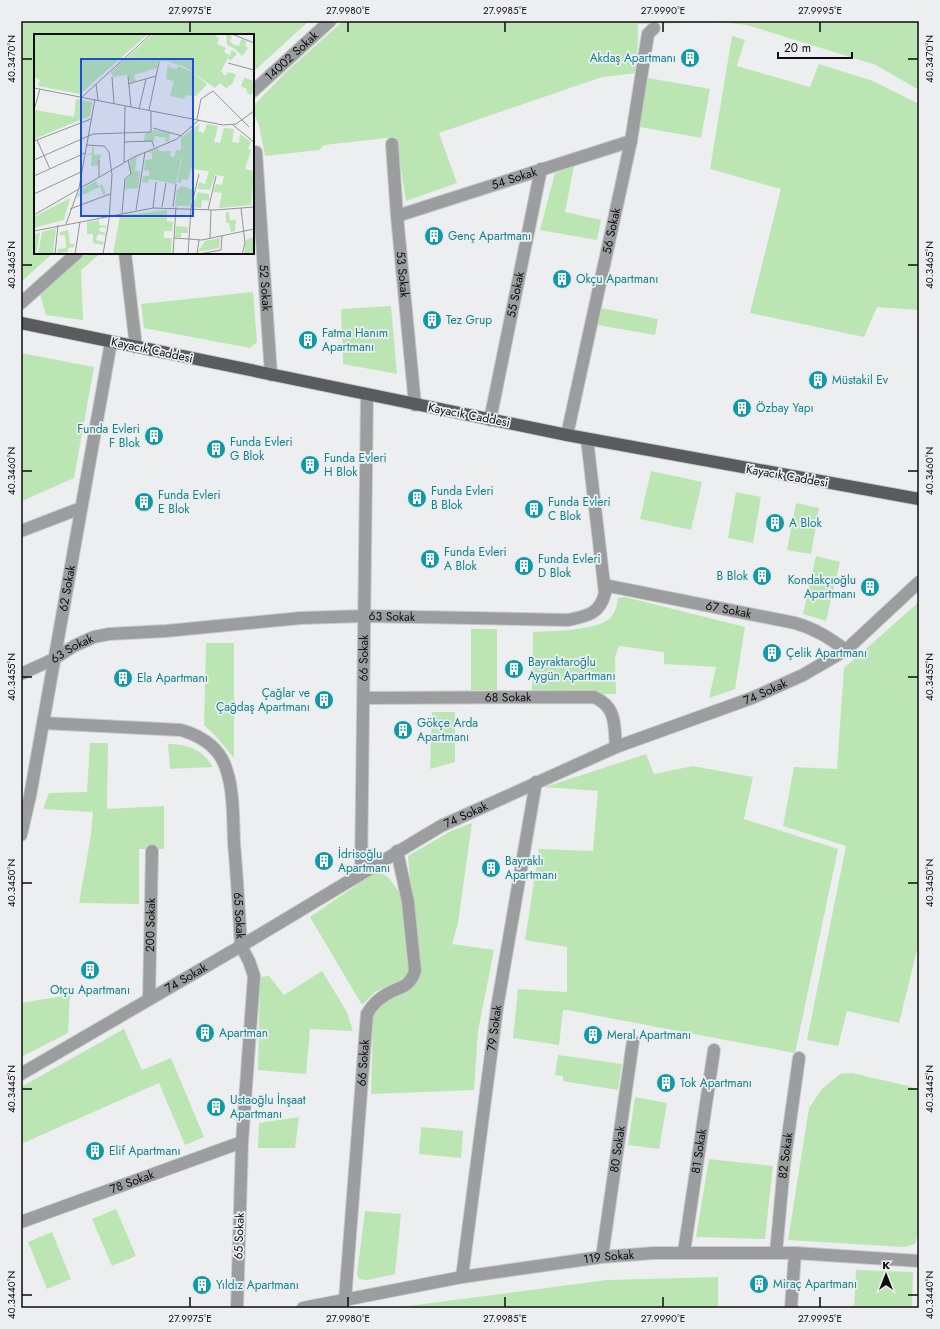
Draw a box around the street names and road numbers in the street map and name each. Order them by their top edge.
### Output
street label: 14002 Sokak [261,26,323,85]
street label: 54 Sokak [489,163,540,194]
street label: 56 Sokak [598,205,625,256]
street label: 53 Sokak [391,251,414,299]
street label: 52 Sokak [255,264,276,312]
street label: 55 Sokak [502,269,529,319]
street label: Kayacık Caddesi [109,333,195,367]
street label: Kayacık Caddesi [426,398,512,432]
street label: Kayacık Caddesi [745,460,829,492]
street label: 62 Sokak [54,563,80,613]
street label: 67 Sokak [704,596,754,623]
street label: 63 Sokak [368,607,416,626]
street label: 63 Sokak [47,629,97,668]
street label: 66 Sokak [354,634,373,682]
street label: 74 Sokak [741,674,791,709]
street label: 68 Sokak [485,688,532,706]
street label: 74 Sokak [441,797,491,833]
street label: 65 Sokak [229,892,250,940]
street label: 200 Sokak [141,897,160,952]
street label: 74 Sokak [162,958,211,997]
street label: 79 Sokak [482,1003,506,1052]
street label: 66 Sokak [352,1038,374,1087]
street label: 80 Sokak [605,1124,630,1174]
street label: 81 Sokak [687,1127,711,1175]
street label: 82 Sokak [774,1130,798,1179]
street label: 78 Sokak [107,1165,157,1198]
street label: 65 Sokak [229,1212,249,1260]
street label: 119 Sokak [582,1246,635,1269]

